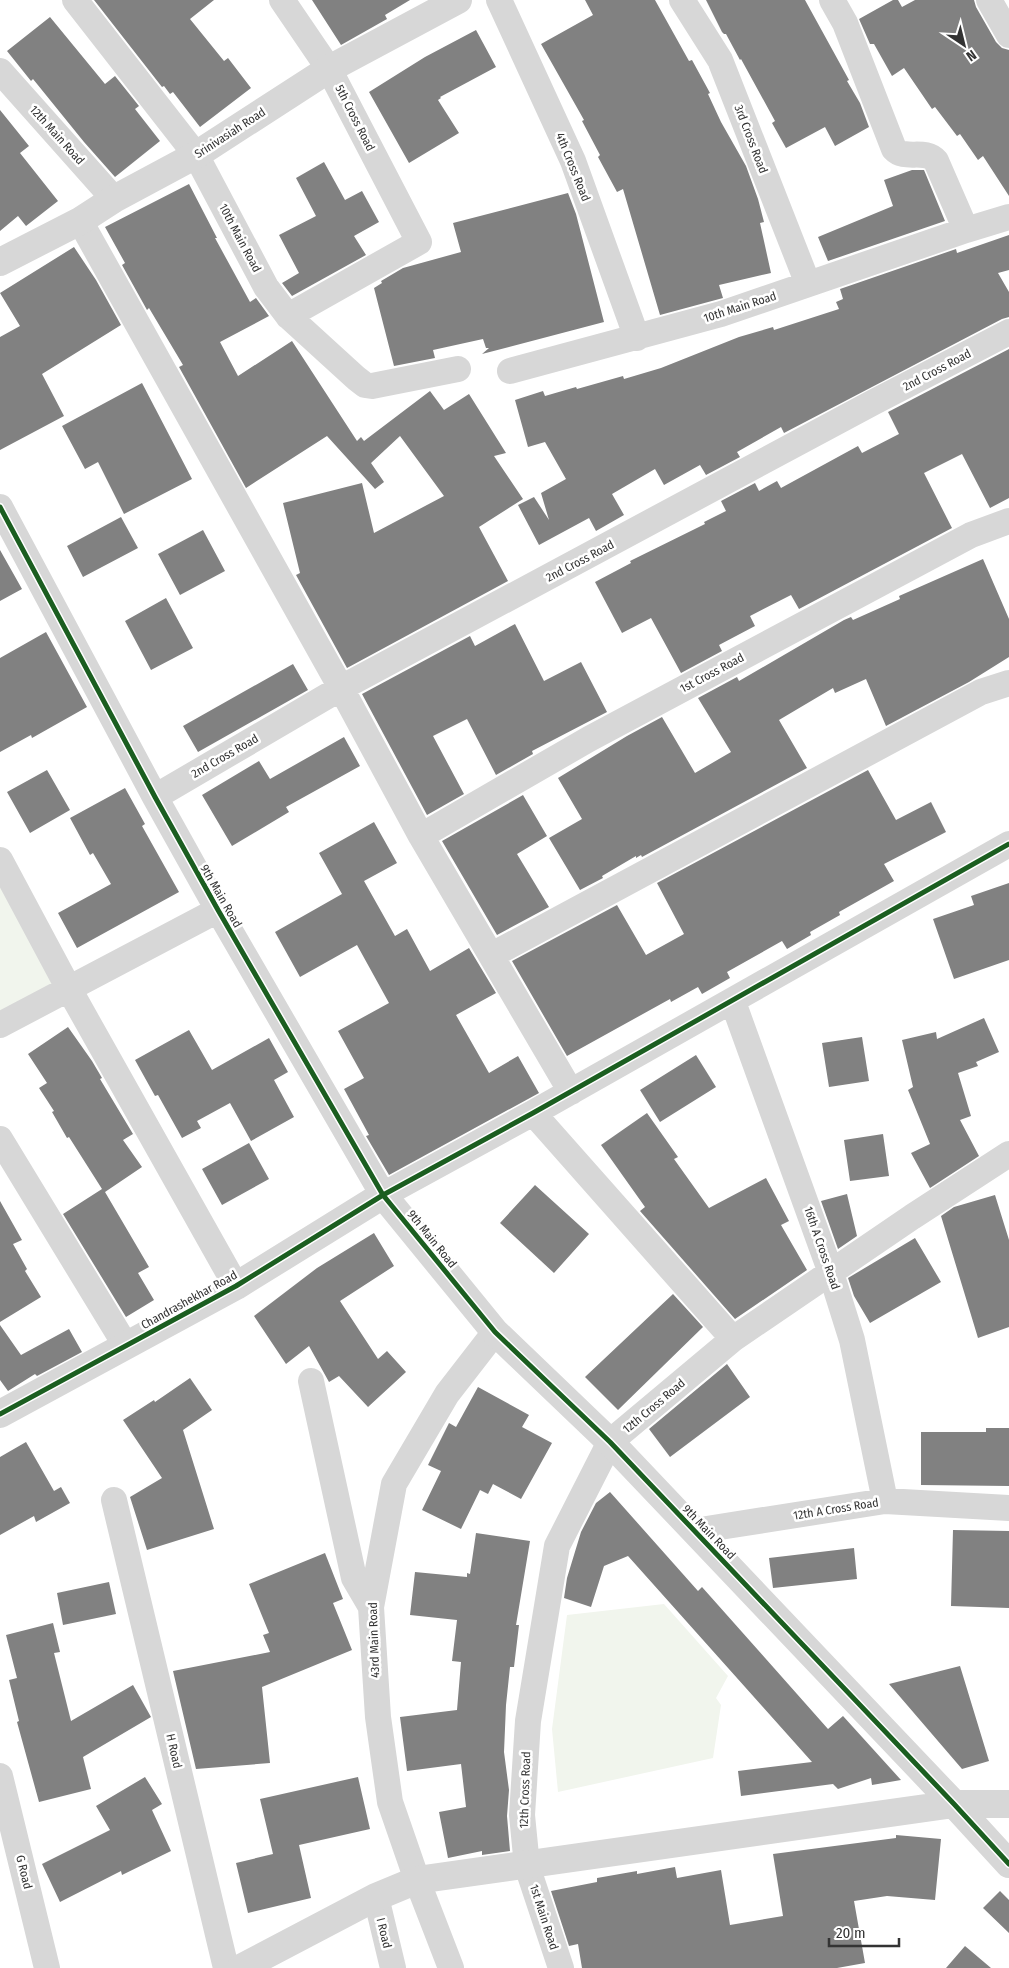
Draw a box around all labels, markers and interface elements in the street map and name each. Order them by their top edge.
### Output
north arrow [939,20,989,70]
text: N [963,46,979,65]
street label: 5th Cross Road [332,83,378,153]
street label: 12th Main Road [27,103,87,167]
street label: 3rd Cross Road [731,103,771,175]
street label: Srinivasiah Road [192,105,268,161]
street label: 4th Cross Road [553,131,593,203]
street label: 10th Main Road [216,201,264,275]
street label: 10th Main Road [702,289,778,325]
street label: 2nd Cross Road [901,346,973,394]
street label: 2nd Cross Road [544,537,616,585]
street label: 1st Cross Road [678,650,746,696]
street label: 2nd Cross Road [189,731,261,781]
street label: 9th Main Road [197,862,245,930]
street label: 16th A Cross Road [801,1205,843,1291]
street label: 9th Main Road [404,1207,460,1271]
street label: Chandrashekhar Road [139,1268,239,1332]
street label: 12th Cross Road [620,1376,688,1436]
street label: 12th A Cross Road [792,1495,880,1523]
street label: 9th Main Road [680,1502,738,1562]
street label: 43rd Main Road [366,1602,382,1678]
street label: H Road [163,1732,185,1770]
street label: 12th Cross Road [517,1751,533,1829]
street label: G Road [13,1854,35,1890]
street label: 1st Main Road [527,1882,561,1952]
street label: I Road [373,1916,395,1950]
scale bar [829,1916,899,1948]
text: 20 m [836,1924,866,1942]

